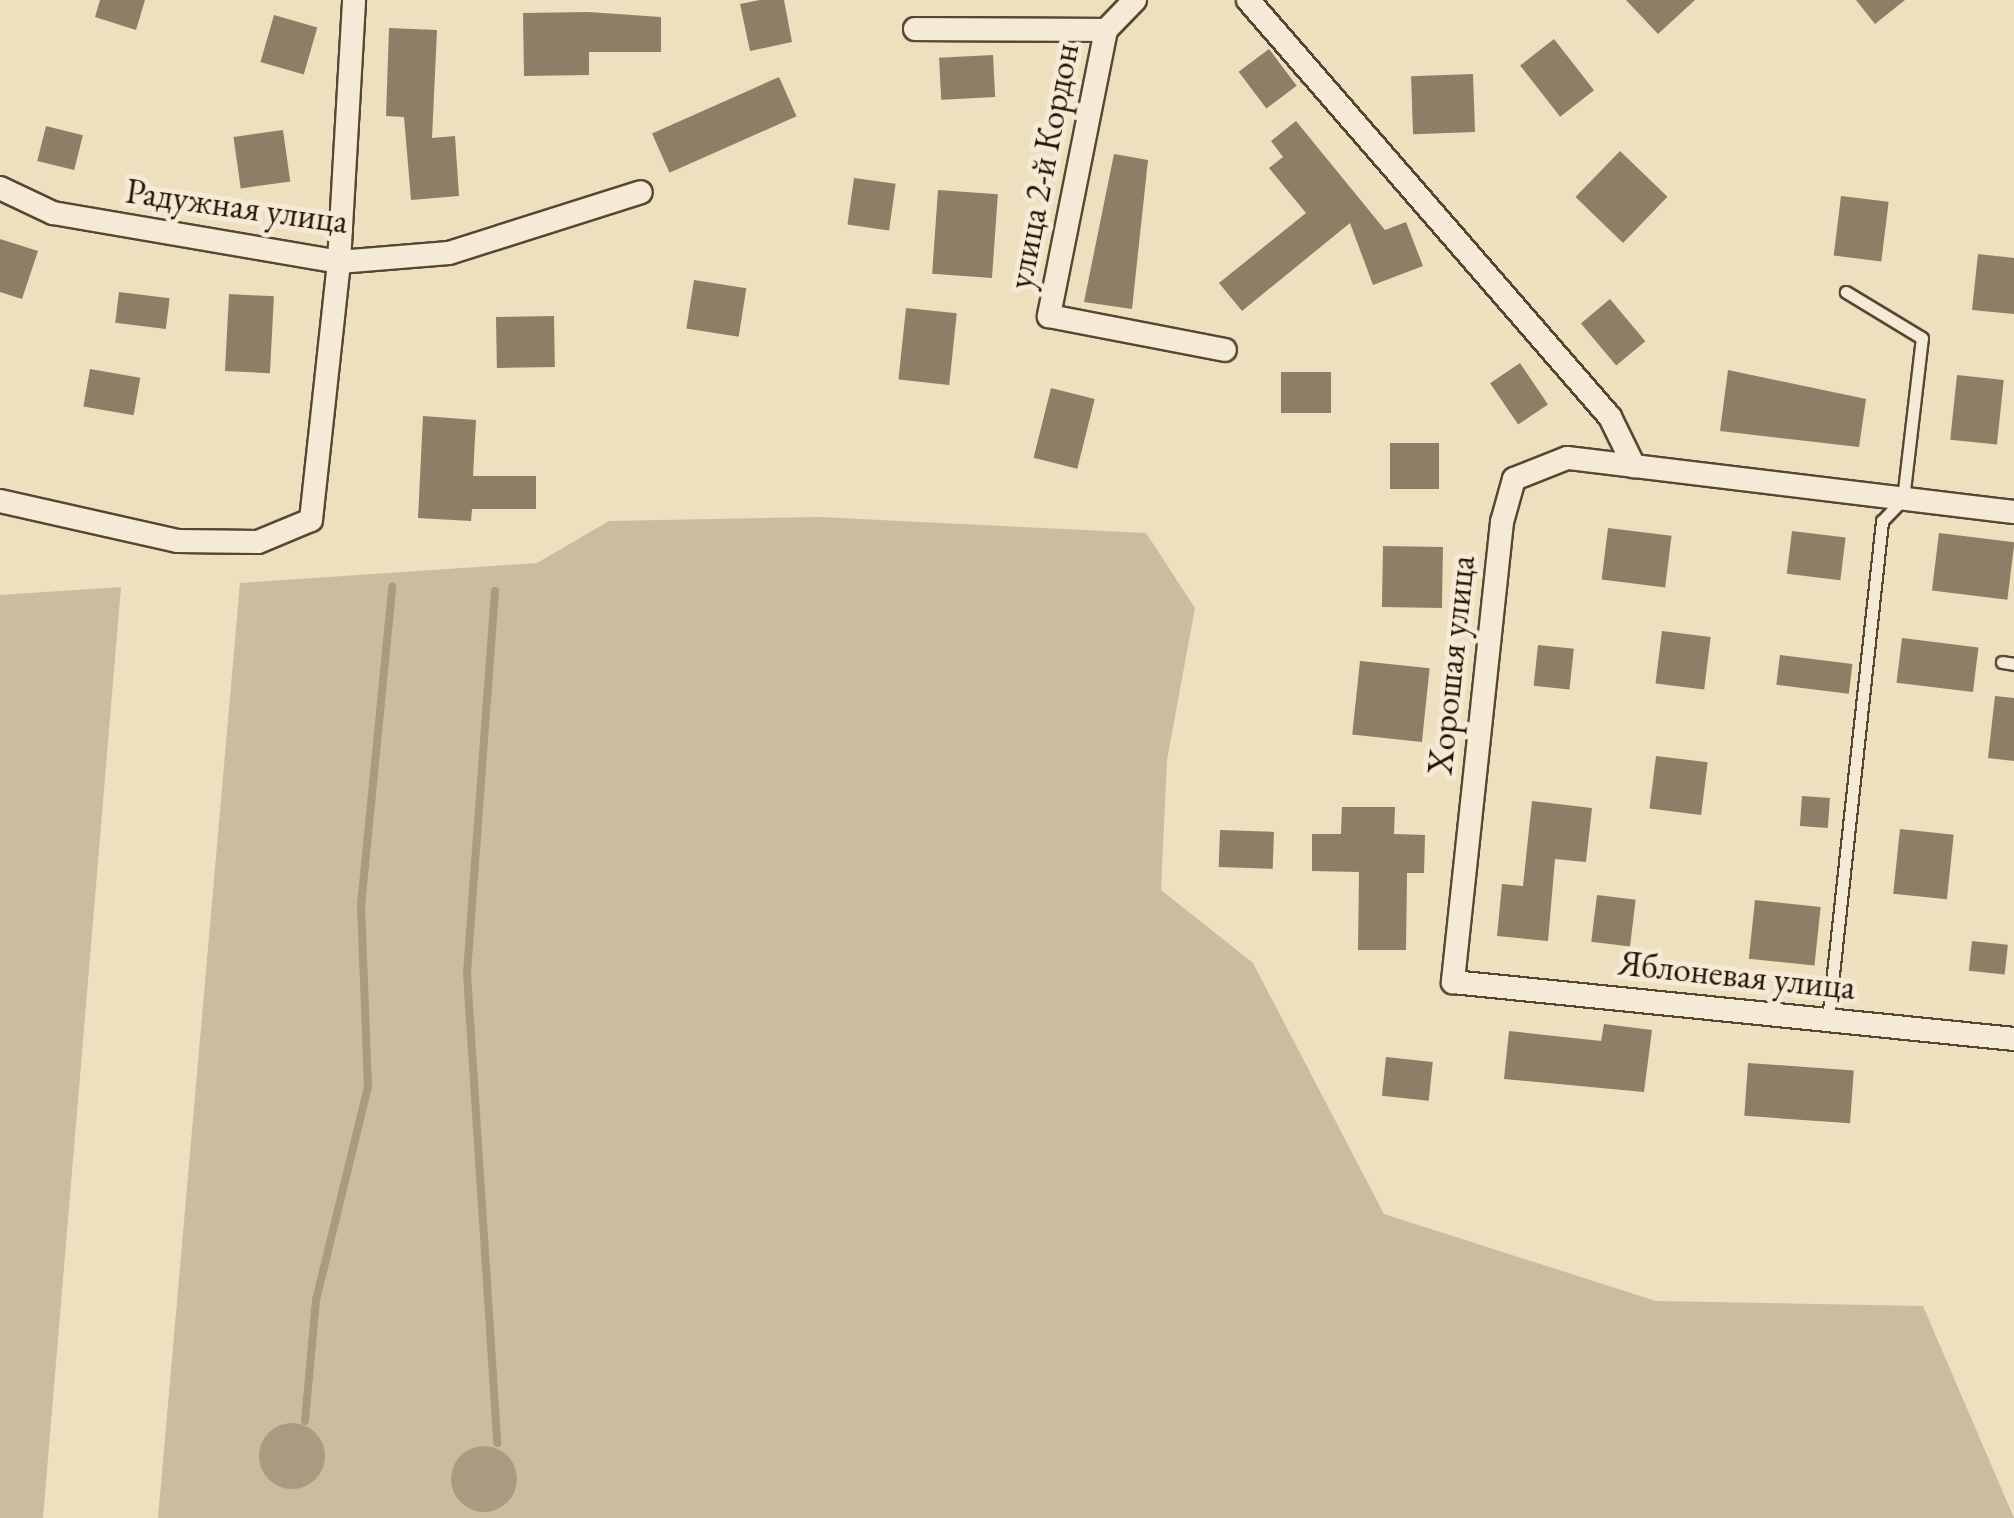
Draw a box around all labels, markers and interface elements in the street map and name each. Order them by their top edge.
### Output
street label: улица 2-й Кордон [999,40,1087,292]
street label: Радужная улица [123,170,351,242]
street label: Хорошая улица [1419,553,1483,777]
street label: Яблоневая улица [1617,942,1857,1008]

